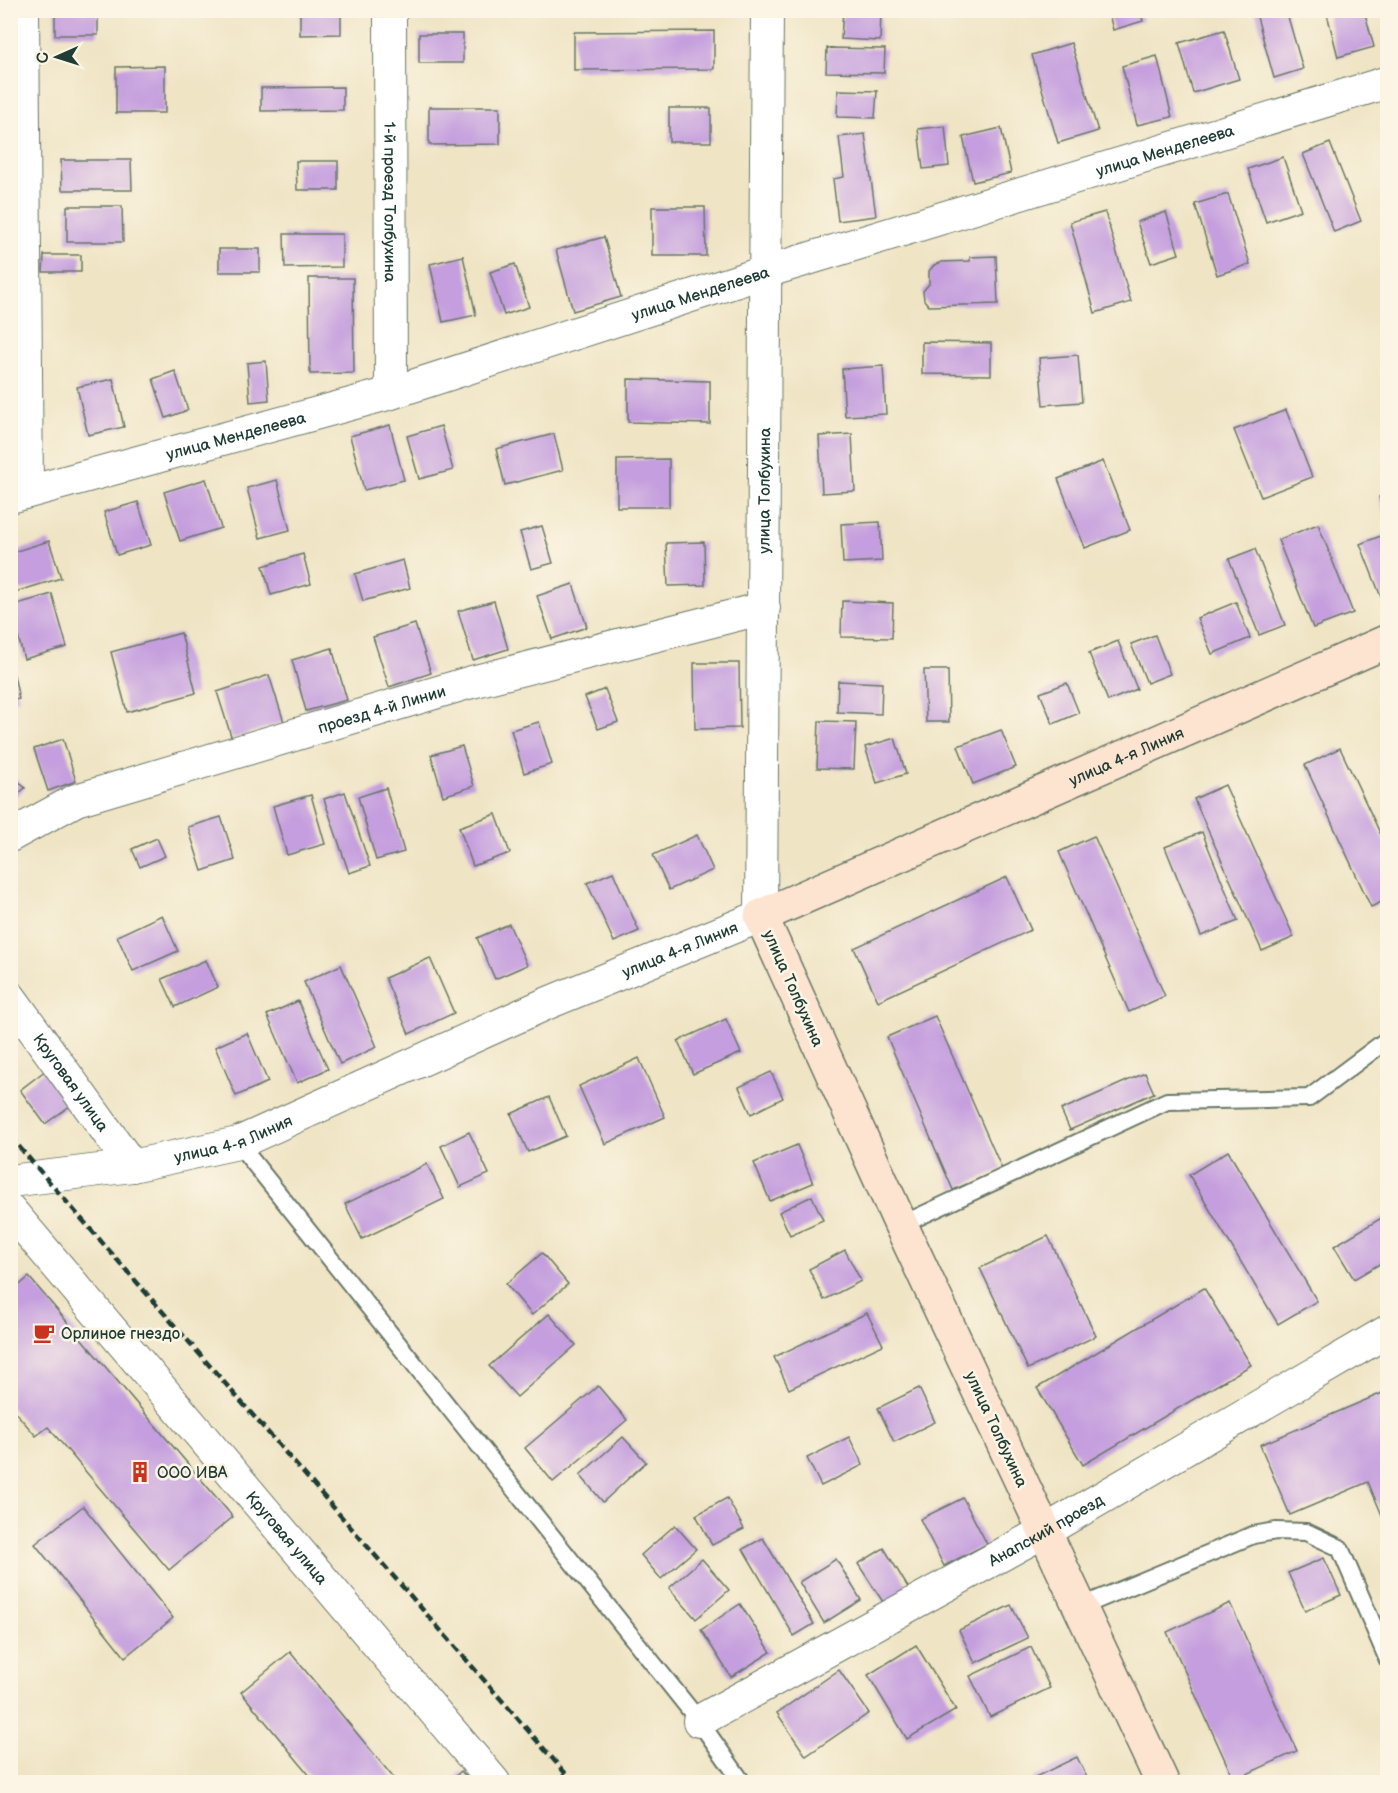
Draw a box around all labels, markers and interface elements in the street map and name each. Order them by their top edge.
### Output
north arrow [27,27,87,87]
text: С [34,52,53,64]
street label: улица Менделеева [1094,121,1237,182]
street label: 1-й проезд Толбухина [379,122,399,283]
street label: улица Менделеева [630,263,772,325]
street label: улица Менделеева [164,409,308,465]
street label: улица Толбухина [755,427,775,554]
street label: проезд 4-й Линии [316,682,448,738]
street label: улица 4-я Линия [1066,724,1187,791]
street label: улица 4-я Линия [620,918,741,983]
street label: улица Толбухина [758,927,827,1051]
street label: Круговая улица [28,1030,112,1136]
street label: улица 4-я Линия [173,1112,296,1168]
cafe icon: Орлиное гнездо [32,1321,56,1345]
place label: Орлиное гнездо [61,1325,180,1344]
street label: улица Толбухина [960,1369,1031,1491]
building icon: ООО ИВА [128,1460,152,1484]
place label: ООО ИВА [157,1464,228,1483]
street label: Круговая улица [241,1488,331,1589]
street label: Анапский проезд [985,1491,1108,1572]

